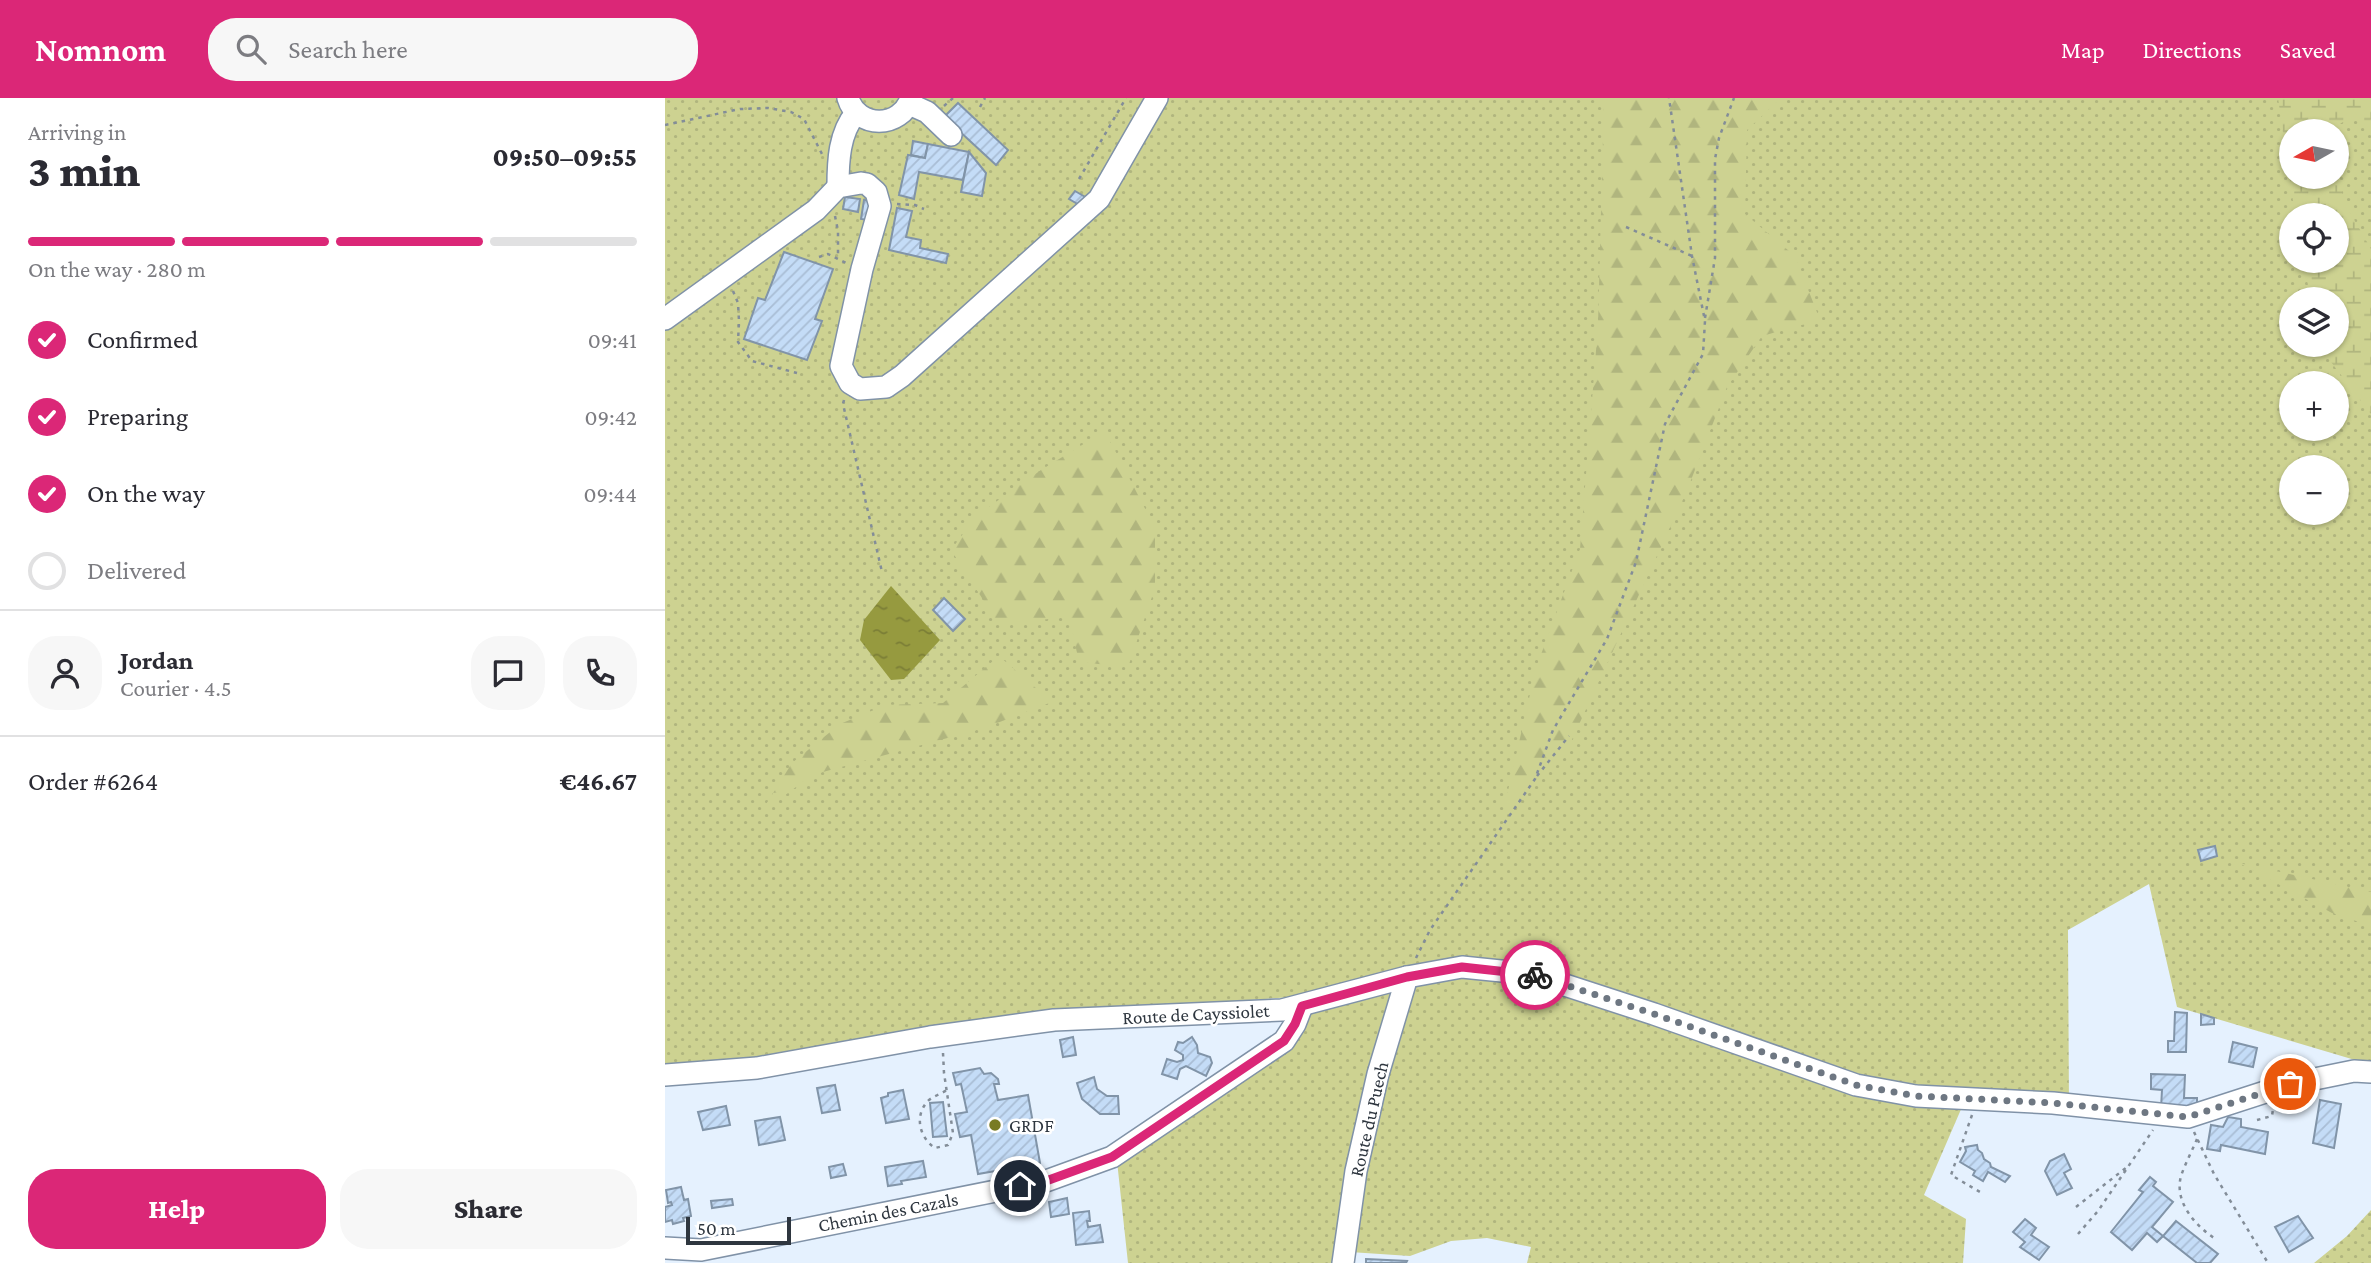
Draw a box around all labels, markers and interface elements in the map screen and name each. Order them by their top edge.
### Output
search box [208,18,698,81]
icon: search [232,30,270,68]
text: Nomnom [35,31,166,68]
text: Search here [288,35,408,64]
text: Map [2061,36,2105,63]
text: Directions [2143,36,2242,63]
text: Saved [2280,36,2336,63]
text: Arriving in [28,119,126,145]
north arrow [2279,119,2349,189]
map controls [2279,119,2349,525]
text: 09:50–09:55 [493,143,637,172]
text: 3 min [28,145,140,196]
button: locate [2279,203,2349,273]
text: On the way · 280 m [28,256,206,282]
button: layers [2279,287,2349,357]
icon: check [28,321,66,359]
text: Confirmed [87,325,198,354]
text: 09:41 [588,327,637,353]
button: + [2279,371,2349,441]
icon: check [28,398,66,436]
text: Preparing [87,402,188,431]
text: 09:42 [585,404,637,430]
button: − [2279,455,2349,525]
icon: check [28,475,66,513]
text: On the way [87,479,205,508]
text: 09:44 [584,481,637,507]
text: Delivered [87,556,186,585]
button: person [28,636,102,710]
button: chat [471,636,545,710]
button: phone [563,636,637,710]
text: Jordan [120,646,194,675]
text: Courier · 4.5 [120,675,232,701]
text: Order #6264 [28,767,158,796]
text: €46.67 [559,767,637,796]
courier [1500,940,1570,1010]
icon: bike [1516,956,1554,994]
street label: Route de Cayssiolet [1122,1000,1271,1028]
pin [2260,1054,2320,1114]
street label: Route du Puech [1346,1059,1392,1179]
icon: bag [2271,1065,2309,1103]
place label: GRDF [1009,1115,1054,1136]
marker: GRDF [987,1117,1003,1133]
pin [990,1156,1050,1216]
icon: home [1001,1167,1039,1205]
button: Help [28,1169,326,1249]
button: Share [340,1169,637,1249]
street label: Chemin des Cazals [816,1188,960,1236]
scale bar [686,1214,791,1246]
text: 50 m [697,1218,736,1239]

